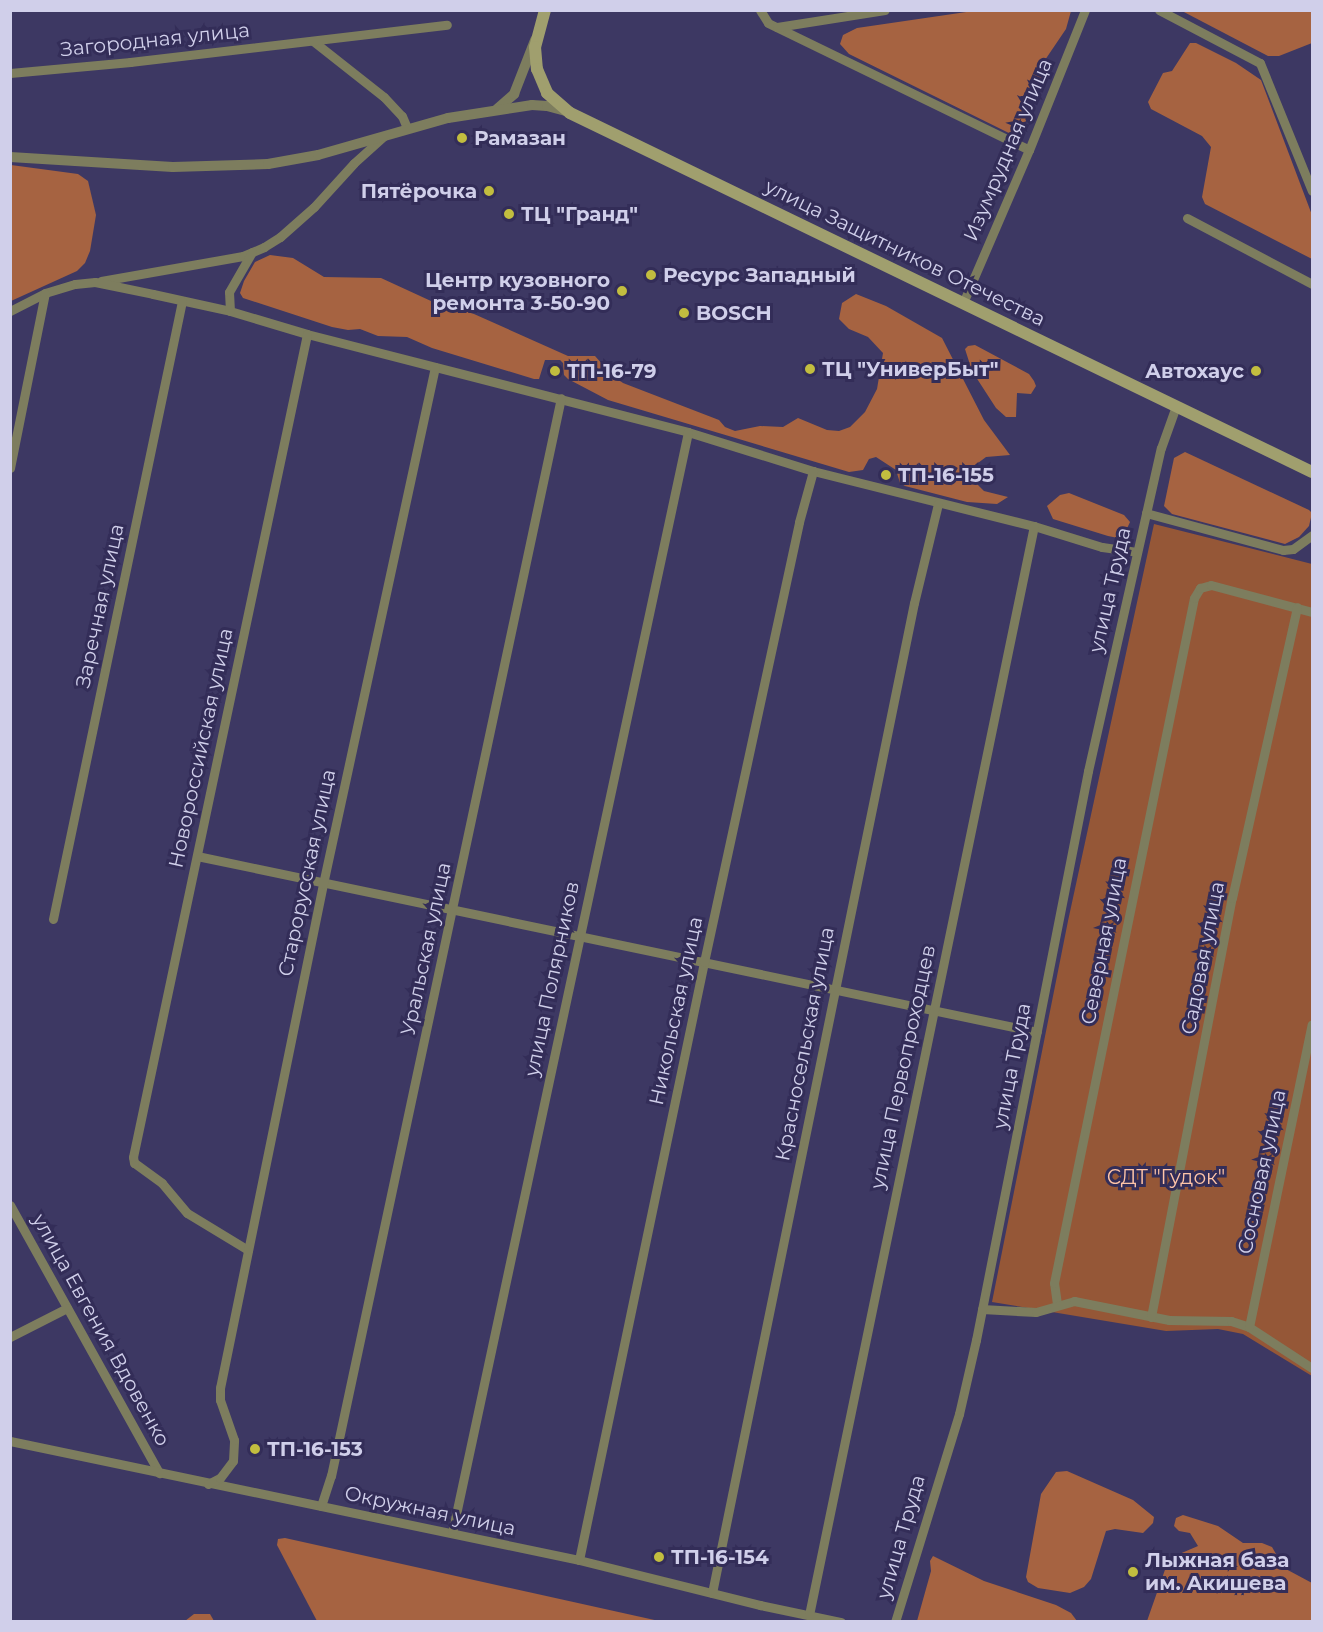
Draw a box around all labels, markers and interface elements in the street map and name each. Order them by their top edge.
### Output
street label: Загородная улица [59,18,251,62]
street label: Изумрудная улица [959,55,1057,245]
place label: Рамазан [474,126,566,150]
marker: Рамазан [455,131,469,145]
street label: улица Защитников Отечества [761,174,1049,332]
place label: Пятёрочка [361,179,477,203]
marker: Пятёрочка [482,184,496,198]
place label: ТЦ "Гранд" [521,202,638,226]
marker: ТЦ "Гранд" [502,207,516,221]
place label: Ресурс Западный [663,263,856,287]
place label: Центр кузовного ремонта 3-50-90 [425,268,610,315]
marker: Ресурс Западный [644,268,658,282]
marker: Центр кузовного ремонта 3-50-90 [615,284,629,298]
place label: BOSCH [696,301,772,325]
marker: BOSCH [677,306,691,320]
place label: ТЦ "УниверБыт" [822,357,998,381]
place label: ТП-16-79 [567,359,657,383]
place label: Автохаус [1145,359,1244,383]
marker: ТЦ "УниверБыт" [803,362,817,376]
marker: ТП-16-79 [548,364,562,378]
marker: Автохаус [1249,364,1263,378]
place label: ТП-16-155 [898,463,994,487]
marker: ТП-16-155 [879,468,893,482]
street label: Заречная улица [71,522,129,690]
street label: улица Труда [1084,525,1136,655]
street label: Новороссийская улица [164,626,238,870]
street label: Старорусская улица [273,767,341,979]
street label: Северная улица [1076,856,1132,1026]
street label: Уральская улица [396,860,456,1038]
street label: улица Полярников [520,879,584,1079]
street label: Садовая улица [1176,880,1230,1036]
street label: Никольская улица [644,915,708,1107]
street label: Красносельская улица [771,925,839,1163]
street label: улица Первопроходцев [865,943,941,1191]
street label: улица Труда [988,1001,1036,1131]
street label: Сосновая улица [1233,1087,1291,1257]
park label: СДТ "Гудок" [1107,1165,1225,1189]
street label: улица Евгения Вдовенко [27,1210,175,1450]
place label: ТП-16-153 [267,1437,363,1461]
marker: ТП-16-153 [248,1442,262,1456]
street label: улица Труда [872,1472,930,1602]
street label: Окружная улица [342,1481,518,1541]
place label: ТП-16-154 [671,1545,769,1569]
place label: Лыжная база им. Акишева [1145,1548,1289,1595]
marker: ТП-16-154 [652,1550,666,1564]
marker: Лыжная база им. Акишева [1126,1565,1140,1579]

